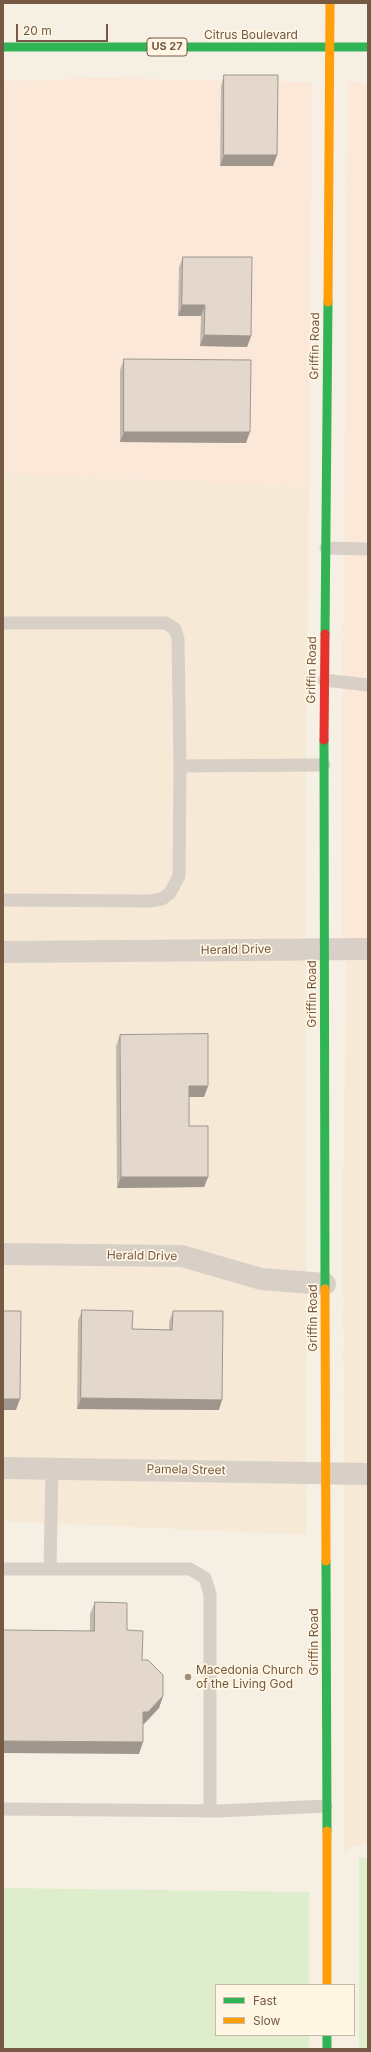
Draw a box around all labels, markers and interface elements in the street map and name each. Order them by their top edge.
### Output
scale bar [18,16,110,42]
text: 20 m [23,23,52,38]
street label: Citrus Boulevard [204,28,298,42]
road number: US 27 [147,38,187,56]
street label: Griffin Road [307,312,323,380]
street label: Griffin Road [304,636,320,704]
street label: Herald Drive [201,942,271,958]
street label: Griffin Road [305,960,319,1028]
street label: Herald Drive [107,1248,177,1264]
street label: Griffin Road [306,1284,320,1352]
street label: Pamela Street [146,1462,226,1478]
street label: Griffin Road [307,1608,321,1676]
place label: Macedonia Church of the Living God [196,1663,303,1691]
marker: Macedonia Church of the Living God [183,1672,193,1682]
legend [215,1984,355,2036]
text: Fast [253,1993,277,2008]
text: Slow [253,2013,280,2028]

